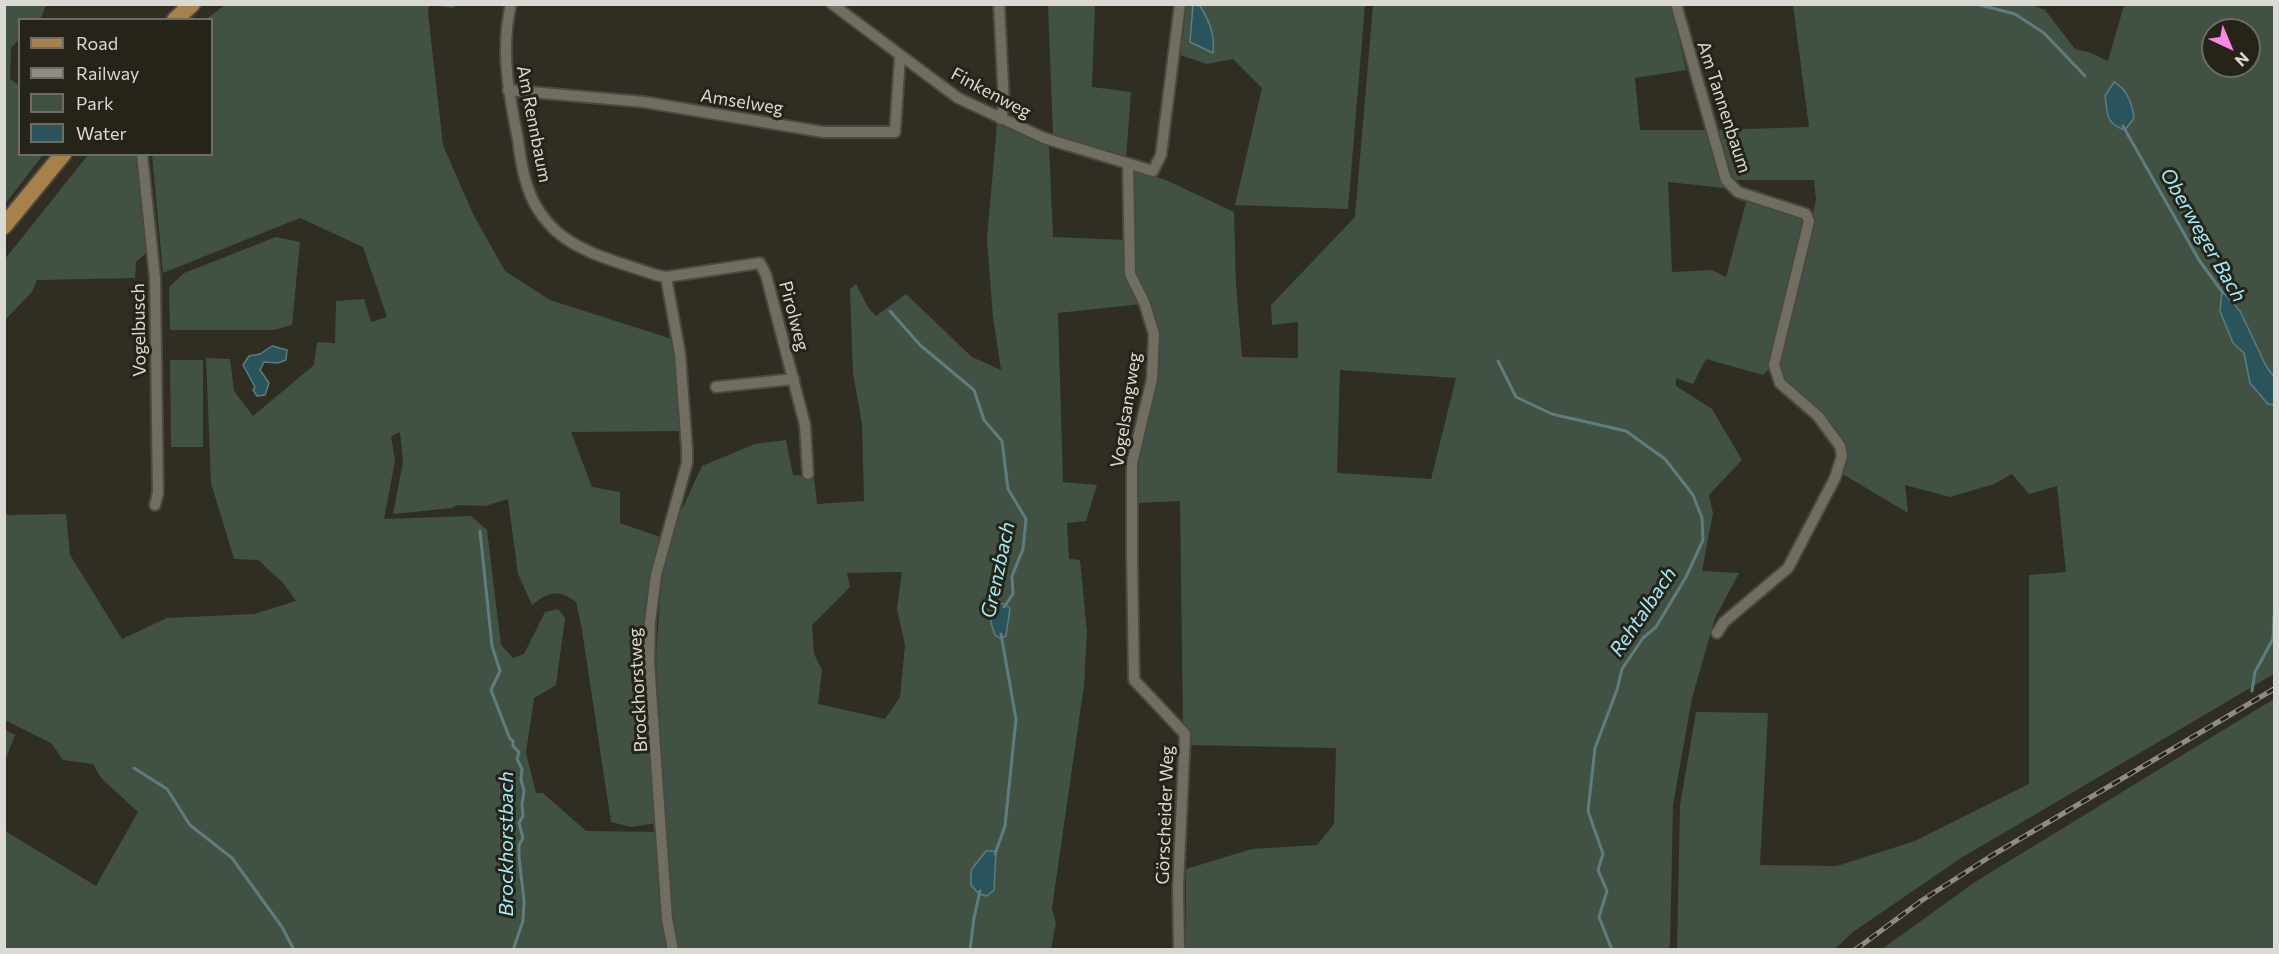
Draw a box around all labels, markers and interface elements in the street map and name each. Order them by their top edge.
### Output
legend [18,18,213,156]
north arrow [2201,18,2261,78]
text: Road [76,32,118,54]
street label: Am Tannenbaum [1693,38,1755,176]
text: N [2232,49,2253,71]
text: Railway [76,62,139,84]
street label: Finkenweg [947,63,1035,123]
street label: Am Rennbaum [512,64,556,184]
street label: Amselweg [699,85,785,119]
text: Park [76,92,114,114]
text: Water [76,122,127,144]
water label: Oberweger Bach [2155,164,2251,306]
street label: Pirolweg [774,279,814,353]
street label: Vogelbusch [127,283,151,377]
street label: Vogelsangweg [1106,351,1146,469]
water label: Grenzbach [976,520,1020,620]
water label: Rehtalbach [1604,563,1682,661]
street label: Brockhorstweg [624,627,652,753]
street label: Görscheider Weg [1152,745,1178,885]
water label: Brockhorstbach [494,771,518,917]

